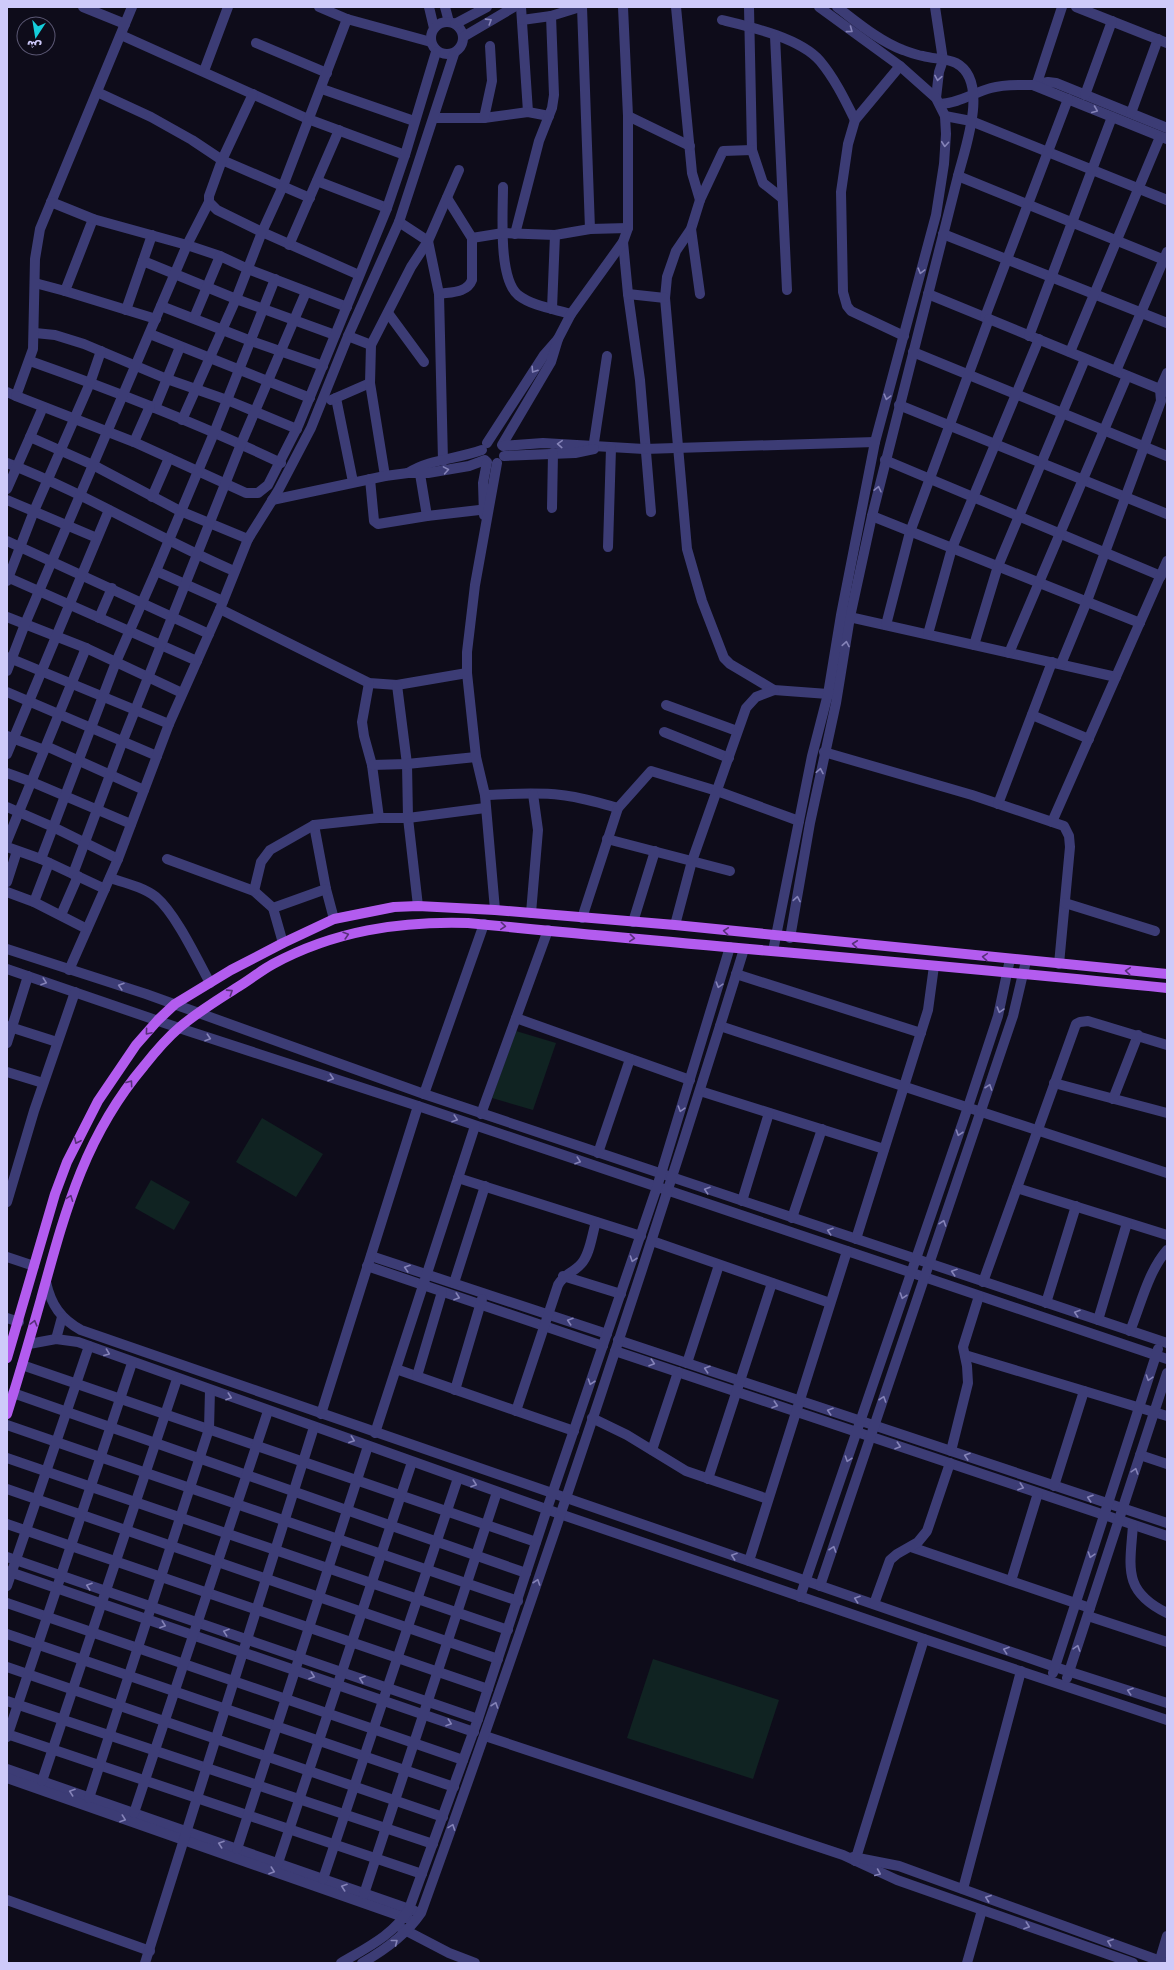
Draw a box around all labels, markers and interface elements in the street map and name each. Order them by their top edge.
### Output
north arrow [16,16,56,56]
one-way arrow [485,19,492,26]
one-way arrow [846,25,853,32]
text: ش [25,37,43,53]
one-way arrow [934,75,943,81]
one-way arrow [1091,106,1098,114]
one-way arrow [941,141,950,147]
one-way arrow [917,268,925,275]
one-way arrow [531,366,539,373]
one-way arrow [884,394,892,400]
one-way arrow [557,439,563,448]
one-way arrow [443,466,449,475]
one-way arrow [874,486,882,493]
one-way arrow [841,641,850,647]
one-way arrow [816,768,824,774]
one-way arrow [792,896,800,902]
one-way arrow [500,921,506,930]
one-way arrow [723,926,729,935]
one-way arrow [343,931,350,940]
one-way arrow [629,933,635,942]
one-way arrow [852,940,858,949]
one-way arrow [982,952,988,961]
one-way arrow [1125,966,1131,975]
one-way arrow [40,977,47,985]
one-way arrow [715,981,724,988]
one-way arrow [118,982,125,991]
one-way arrow [226,989,233,997]
one-way arrow [996,1006,1005,1013]
one-way arrow [145,1028,152,1035]
one-way arrow [204,1033,211,1041]
one-way arrow [328,1073,335,1082]
one-way arrow [125,1081,132,1088]
one-way arrow [984,1083,993,1090]
one-way arrow [678,1105,686,1112]
one-way arrow [451,1114,458,1123]
one-way arrow [955,1130,964,1137]
one-way arrow [74,1136,82,1144]
one-way arrow [574,1156,581,1164]
one-way arrow [703,1186,710,1195]
one-way arrow [66,1195,74,1202]
one-way arrow [938,1220,947,1227]
one-way arrow [827,1227,834,1236]
one-way arrow [629,1256,638,1263]
one-way arrow [404,1264,411,1272]
one-way arrow [950,1268,957,1277]
one-way arrow [454,1292,461,1301]
one-way arrow [900,1292,908,1299]
one-way arrow [1073,1309,1080,1318]
one-way arrow [567,1318,574,1326]
one-way arrow [30,1320,38,1326]
one-way arrow [103,1349,110,1357]
one-way arrow [648,1359,655,1367]
one-way arrow [704,1366,711,1374]
one-way arrow [1145,1374,1154,1381]
one-way arrow [587,1379,595,1386]
one-way arrow [226,1392,233,1401]
one-way arrow [879,1396,887,1403]
one-way arrow [771,1400,778,1408]
one-way arrow [827,1407,834,1416]
one-way arrow [348,1436,355,1444]
one-way arrow [895,1441,902,1450]
one-way arrow [964,1453,971,1461]
one-way arrow [844,1455,852,1462]
one-way arrow [1130,1468,1139,1475]
one-way arrow [471,1479,478,1487]
one-way arrow [1018,1482,1025,1491]
one-way arrow [1087,1494,1094,1503]
one-way arrow [828,1546,836,1553]
one-way arrow [1087,1551,1096,1558]
one-way arrow [731,1553,738,1561]
one-way arrow [532,1578,541,1585]
one-way arrow [86,1582,93,1590]
one-way arrow [854,1595,861,1603]
one-way arrow [159,1620,166,1628]
one-way arrow [222,1629,229,1637]
one-way arrow [1072,1645,1081,1652]
one-way arrow [1003,1646,1010,1655]
one-way arrow [309,1671,316,1680]
one-way arrow [358,1675,365,1684]
one-way arrow [1127,1687,1134,1695]
one-way arrow [490,1702,499,1709]
one-way arrow [445,1718,452,1727]
one-way arrow [69,1788,76,1797]
one-way arrow [120,1814,127,1822]
one-way arrow [447,1824,455,1831]
one-way arrow [218,1840,225,1849]
one-way arrow [269,1866,276,1875]
one-way arrow [875,1868,882,1876]
one-way arrow [341,1883,348,1891]
one-way arrow [984,1895,991,1903]
one-way arrow [1024,1921,1031,1929]
one-way arrow [390,1939,397,1946]
one-way arrow [1107,1939,1114,1947]

